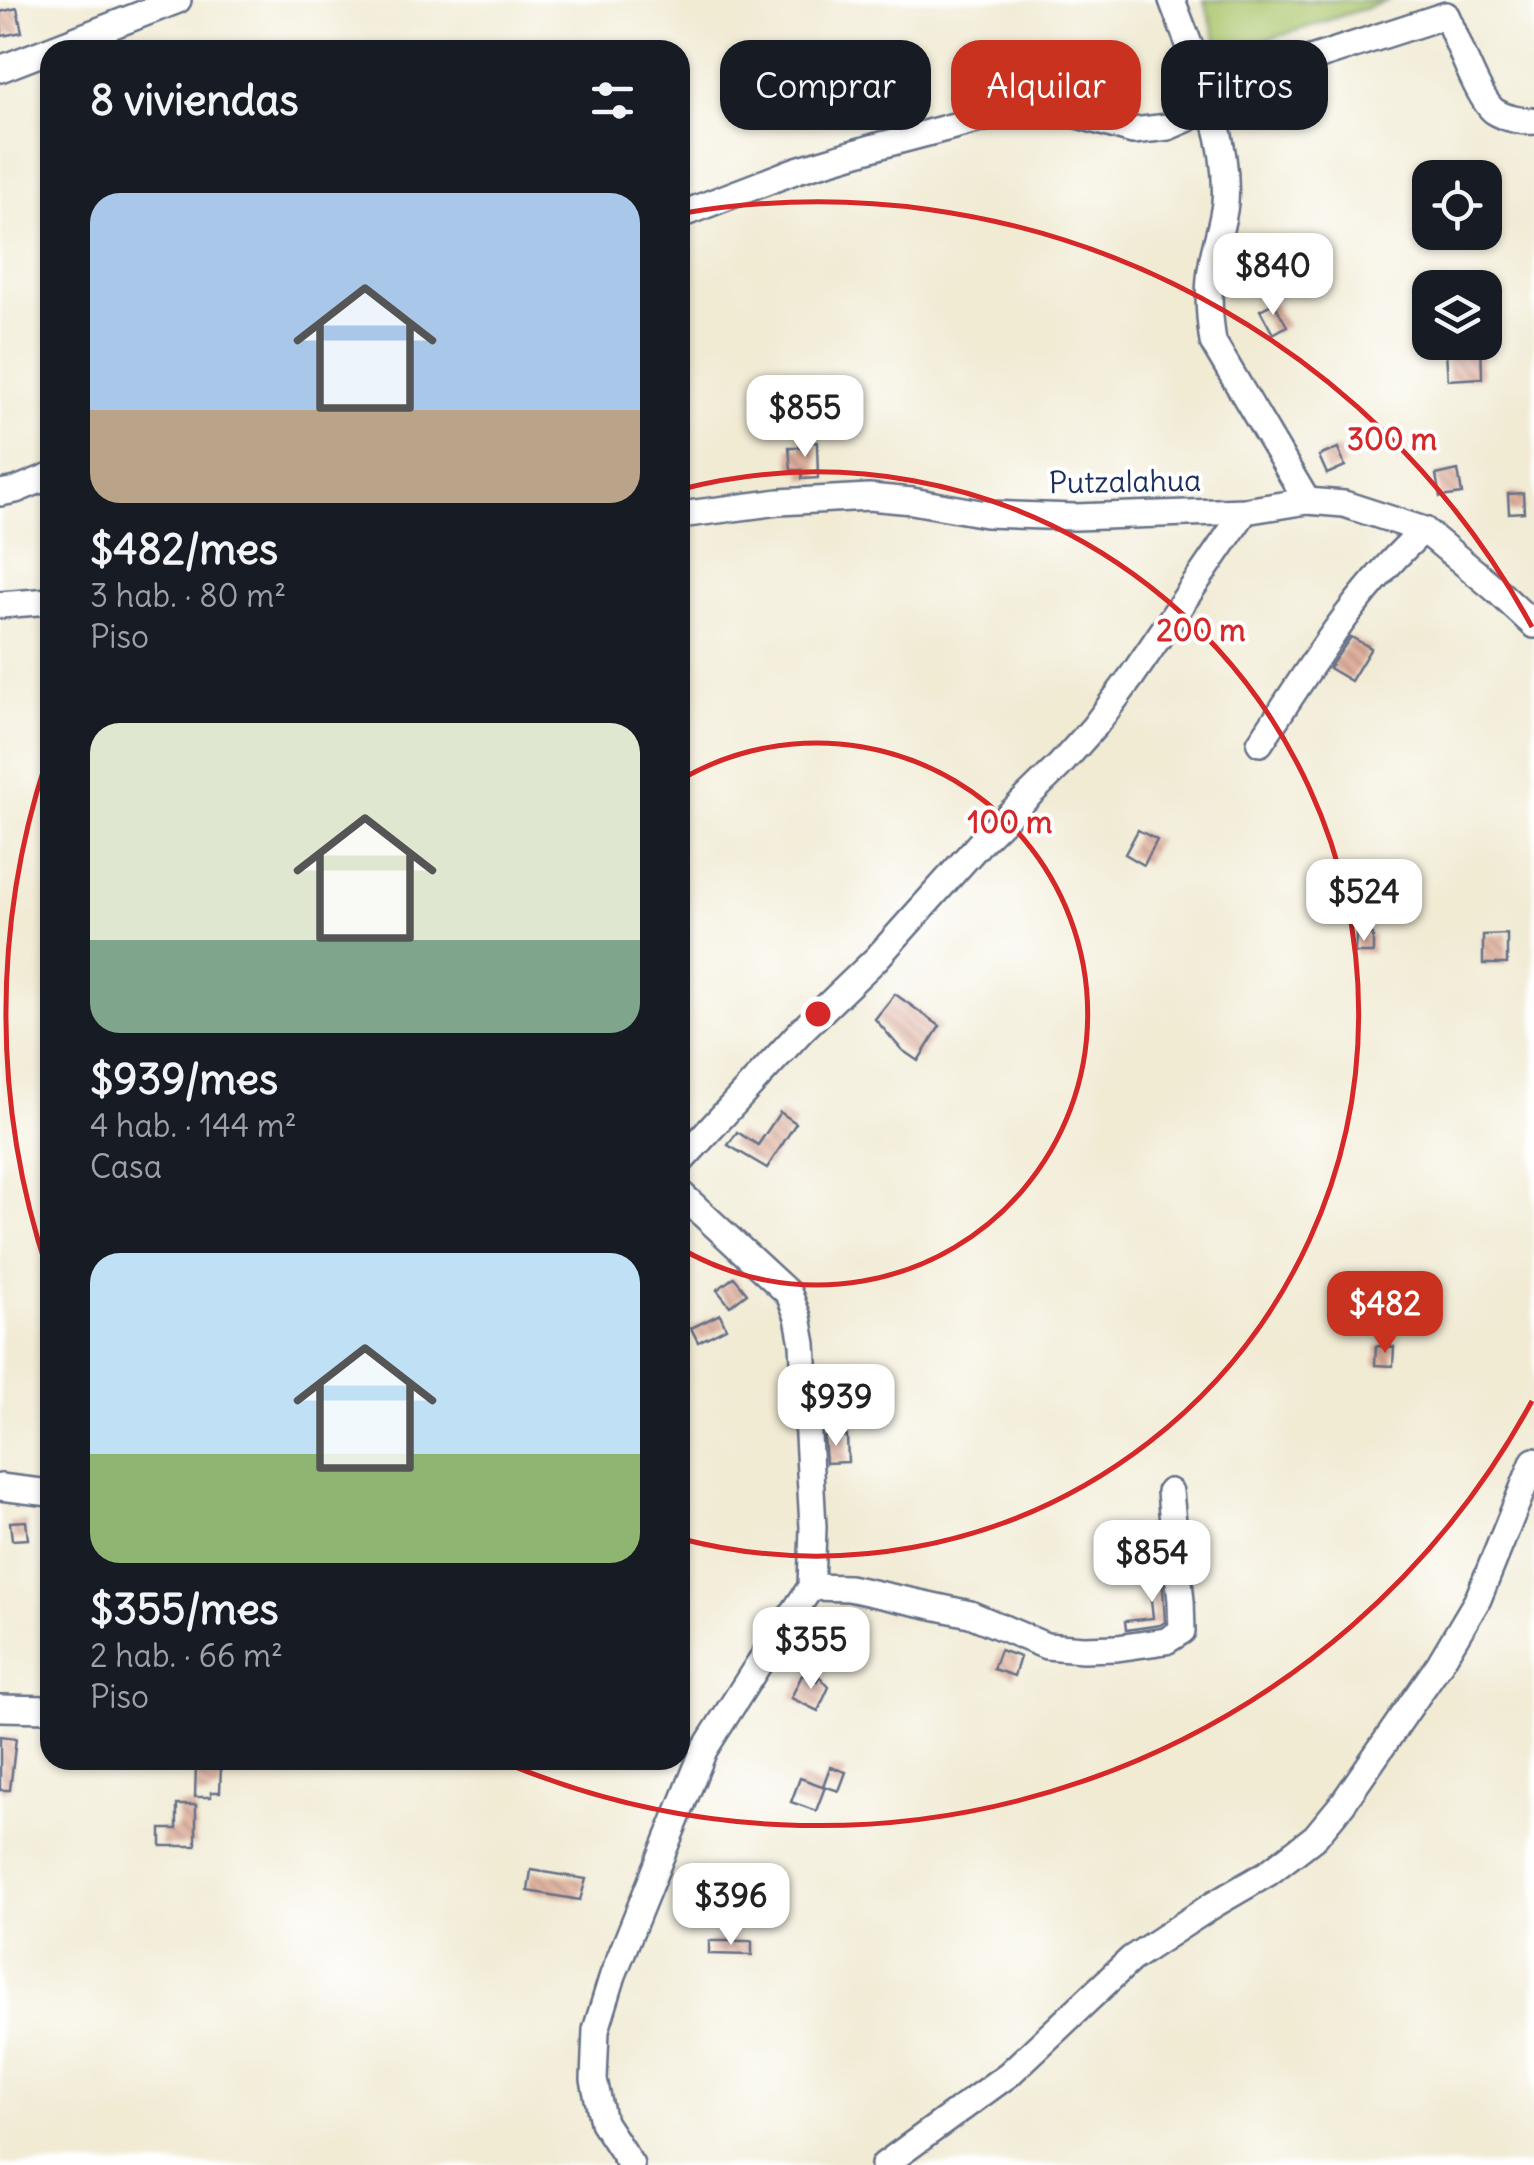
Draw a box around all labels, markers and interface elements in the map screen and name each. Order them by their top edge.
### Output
chip: Comprar [720,40,931,130]
chip: Alquilar [951,40,1141,130]
chip: Filtros [1161,40,1328,130]
icon: filters [585,73,640,128]
text: 8 viviendas [90,74,299,126]
map controls [1412,160,1502,360]
button: locate [1412,160,1502,250]
pin: $840 [1214,233,1332,318]
text: $840 [1235,245,1311,286]
icon: home [275,258,455,438]
button: layers [1412,270,1502,360]
pin: $855 [746,375,864,460]
text: $855 [769,387,841,428]
text: 300 m [1347,420,1437,458]
street label: Putzalahua [1048,461,1202,501]
text: $482/mes [90,523,278,575]
text: 3 hab. · 80 m² [90,575,286,616]
text: 200 m [1156,611,1246,649]
text: Piso [90,616,149,657]
icon: home [275,788,455,968]
text: 100 m [968,803,1052,841]
pin: $524 [1305,859,1423,944]
text: $524 [1328,871,1400,912]
centre of rings [800,996,836,1032]
text: $939/mes [90,1053,278,1105]
text: 4 hab. · 144 m² [90,1105,297,1146]
text: Casa [90,1146,162,1187]
pin: $482 [1326,1271,1444,1356]
text: $482 [1349,1283,1421,1324]
icon: home [275,1318,455,1498]
pin: $939 [777,1364,895,1449]
text: $939 [800,1376,872,1417]
pin: $854 [1093,1520,1211,1605]
text: $854 [1115,1532,1189,1573]
text: $355/mes [90,1583,279,1635]
pin: $355 [752,1607,870,1692]
text: $355 [775,1619,847,1660]
text: 2 hab. · 66 m² [90,1635,283,1676]
text: Piso [90,1676,149,1717]
pin: $396 [672,1863,790,1948]
text: $396 [695,1875,767,1916]

